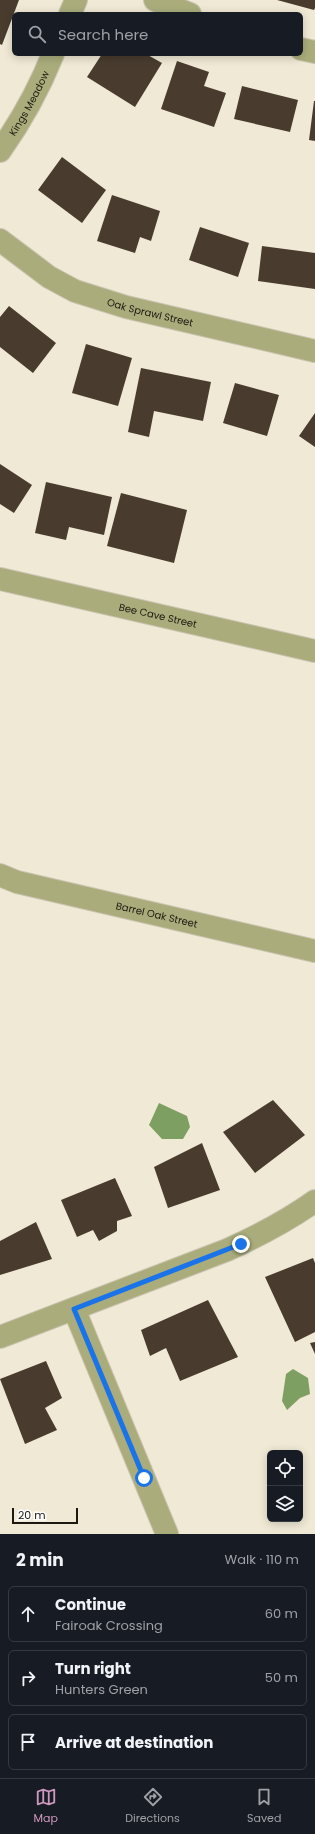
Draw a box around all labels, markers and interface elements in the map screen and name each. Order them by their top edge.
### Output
search box [12,12,303,56]
icon: search [26,23,48,45]
text: Search here [58,24,148,45]
street label: Kings Meadow [5,67,53,139]
street label: Oak Sprawl Street [105,294,195,330]
street label: Bee Cave Street [117,599,199,631]
street label: Barrel Oak Street [115,898,200,931]
route end [232,1235,250,1253]
map controls [267,1450,303,1522]
button: locate [267,1450,303,1486]
route start [135,1469,153,1487]
button: layers [267,1486,303,1522]
scale bar [12,1506,78,1525]
text: 20 m [18,1507,46,1523]
text: 2 min [16,1548,64,1572]
text: Walk · 110 m [225,1550,299,1569]
text: Continue [55,1594,126,1615]
icon: ahead [17,1603,39,1625]
text: 60 m [265,1604,298,1623]
text: Fairoak Crossing [55,1616,163,1635]
text: Turn right [55,1658,131,1679]
icon: right [17,1667,39,1689]
text: 50 m [265,1668,298,1687]
text: Hunters Green [55,1680,148,1699]
icon: arrive [17,1731,39,1753]
text: Arrive at destination [55,1732,213,1753]
tab: Map [34,1786,58,1827]
tab: Directions [125,1786,180,1827]
tab: Saved [247,1786,281,1827]

